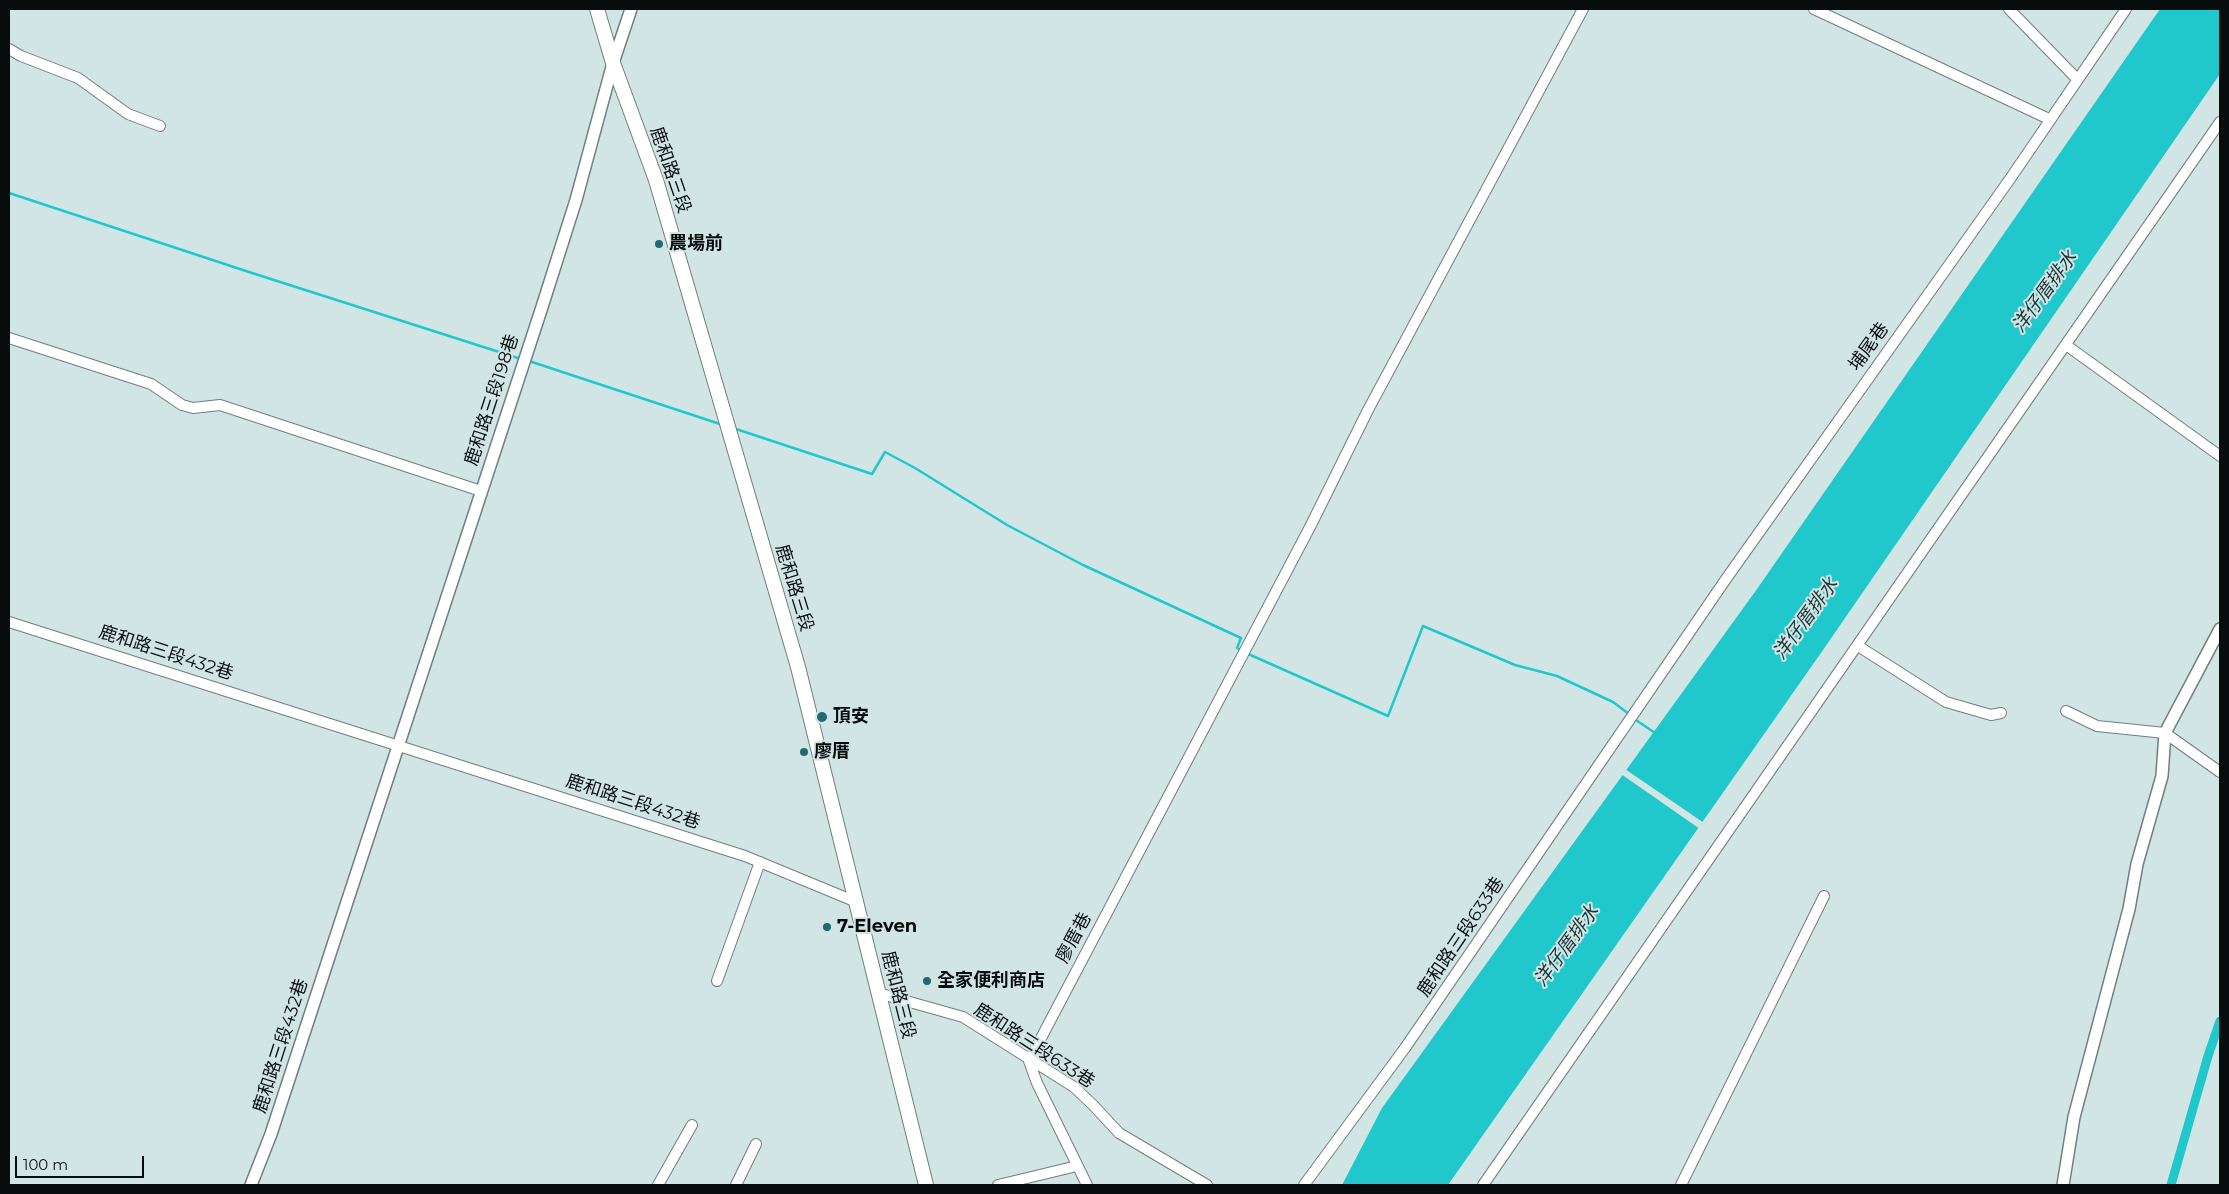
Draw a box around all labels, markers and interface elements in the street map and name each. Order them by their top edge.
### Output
street label: 鹿和路三段 [645,124,695,216]
place label: 農場前 [669,233,723,255]
marker: 農場前 [653,238,665,250]
water label: 洋仔厝排水 [2008,247,2082,337]
street label: 埔尾巷 [1844,319,1894,375]
street label: 鹿和路三段198巷 [461,332,523,468]
street label: 鹿和路三段 [771,542,817,634]
water label: 洋仔厝排水 [1769,574,1843,664]
street label: 鹿和路三段432巷 [96,621,236,685]
place label: 頂安 [833,706,869,728]
marker: 頂安 [815,710,829,724]
place label: 廖厝 [814,741,850,763]
marker: 廖厝 [798,746,810,758]
street label: 鹿和路三段432巷 [563,770,703,834]
street label: 鹿和路三段633巷 [1413,873,1509,1001]
water label: 洋仔厝排水 [1530,901,1604,991]
street label: 廖厝巷 [1052,909,1096,967]
place label: 7-Eleven [837,916,917,938]
marker: 7-Eleven [821,921,833,933]
street label: 鹿和路三段 [877,949,919,1041]
place label: 全家便利商店 [937,970,1045,992]
marker: 全家便利商店 [921,975,933,987]
street label: 鹿和路三段432巷 [249,976,313,1116]
street label: 鹿和路三段633巷 [970,999,1098,1093]
scale bar [18,1146,146,1178]
text: 100 m [23,1155,68,1174]

